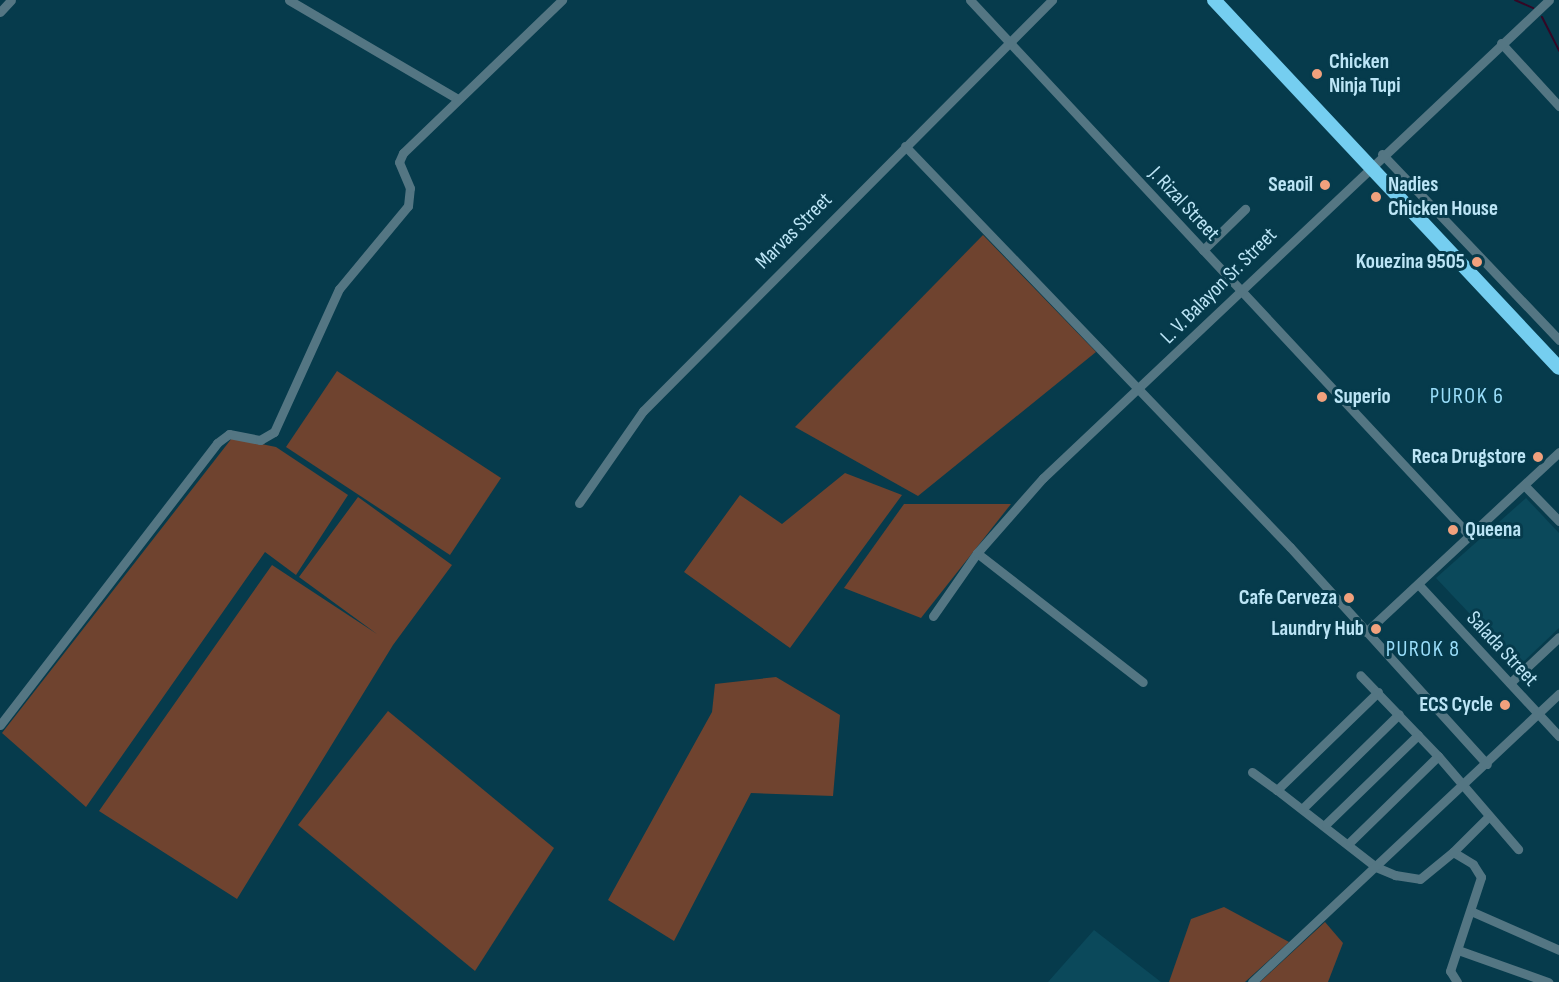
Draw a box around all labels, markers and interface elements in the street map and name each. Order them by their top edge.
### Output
place label: Chicken Ninja Tupi [1329,49,1400,99]
marker: Chicken Ninja Tupi [1310,67,1324,81]
street label: J. Rizal Street [1143,162,1225,246]
place label: Seaoil [1268,172,1313,198]
place label: Nadies Chicken House [1388,172,1498,222]
marker: Seaoil [1318,178,1332,192]
street label: Marvas Street [750,187,838,275]
marker: Nadies Chicken House [1369,190,1383,204]
street label: L. V. Balayon Sr. Street [1156,223,1282,349]
place label: Kouezina 9505 [1356,249,1465,275]
marker: Kouezina 9505 [1470,255,1484,269]
place label: Superio [1334,384,1391,410]
district label: PUROK 6 [1430,384,1504,410]
marker: Superio [1315,390,1329,404]
place label: Reca Drugstore [1412,444,1526,470]
marker: Reca Drugstore [1531,450,1545,464]
place label: Queena [1465,517,1521,543]
marker: Queena [1446,523,1460,537]
place label: Cafe Cerveza [1239,585,1337,611]
marker: Cafe Cerveza [1342,591,1356,605]
street label: Salada Street [1461,606,1543,692]
place label: Laundry Hub [1271,616,1364,642]
marker: Laundry Hub [1369,622,1383,636]
district label: PUROK 8 [1386,637,1460,663]
place label: ECS Cycle [1419,692,1493,718]
marker: ECS Cycle [1498,698,1512,712]

